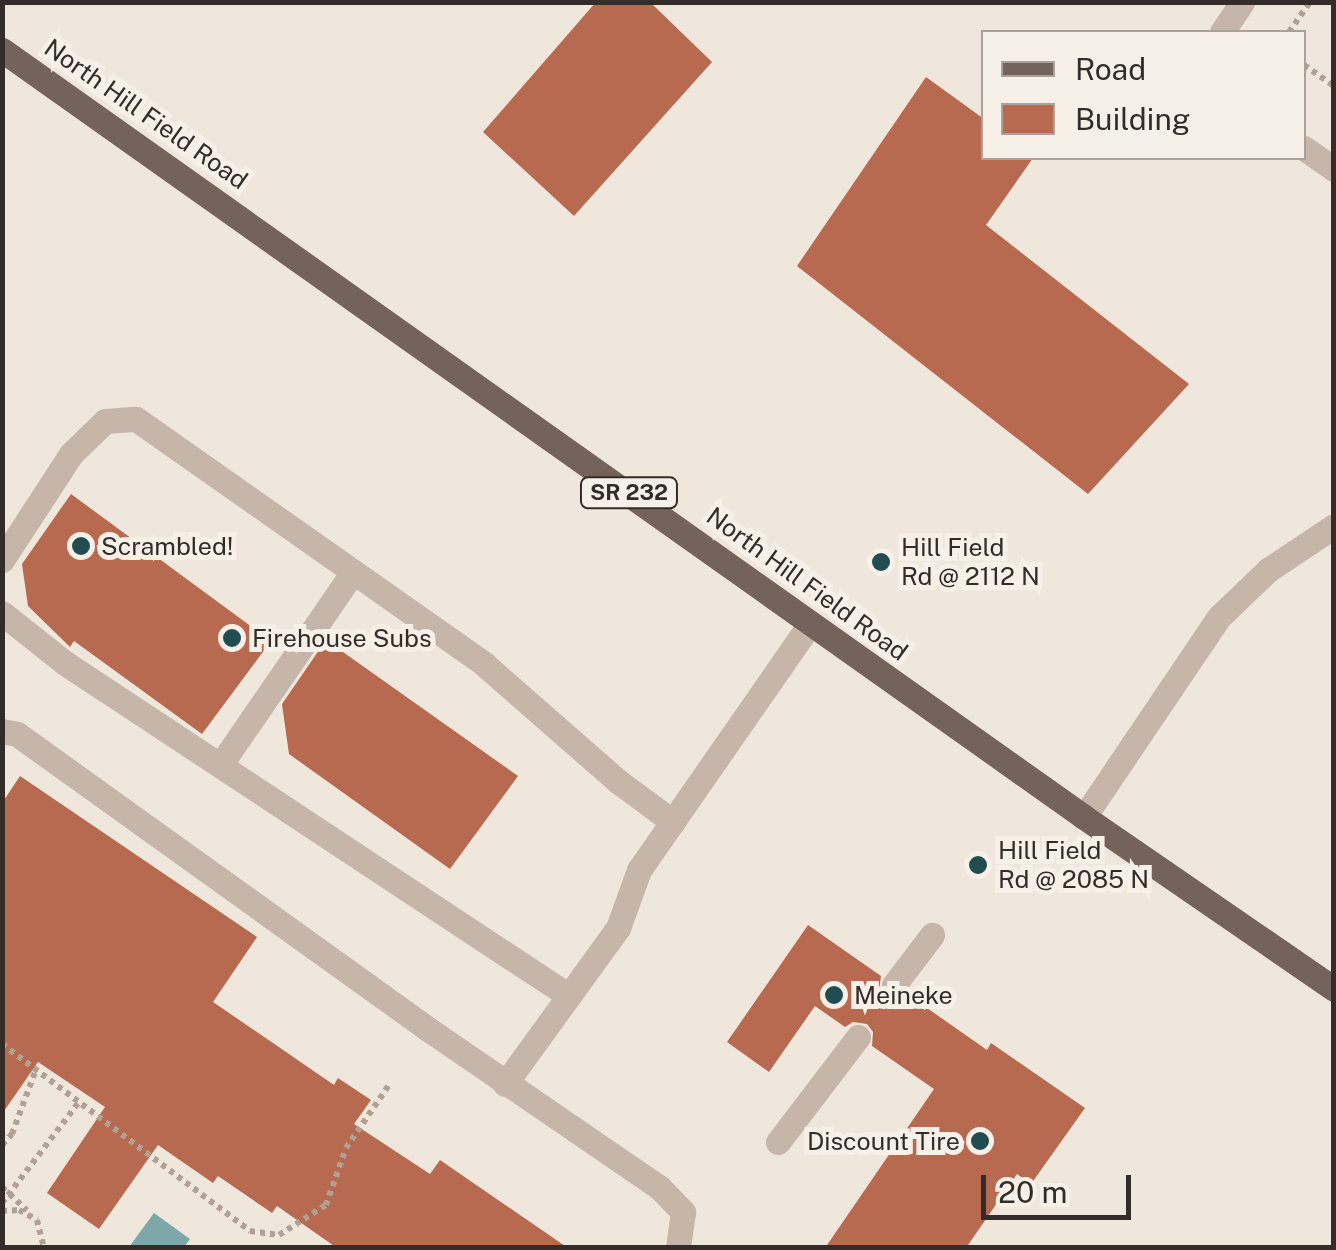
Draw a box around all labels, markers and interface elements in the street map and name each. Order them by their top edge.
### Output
legend [981,30,1306,160]
street label: North Hill Field Road [39,33,253,195]
text: Road [1075,51,1146,87]
text: Building [1075,101,1190,137]
road number: SR 232 [579,476,679,510]
street label: North Hill Field Road [701,501,913,667]
place label: Scrambled! [101,531,233,561]
place label: Hill Field Rd @ 2112 N [901,533,1040,592]
marker: Scrambled! [70,535,92,557]
marker: Hill Field Rd @ 2112 N [870,551,892,573]
place label: Firehouse Subs [252,623,432,653]
marker: Firehouse Subs [221,627,243,649]
place label: Hill Field Rd @ 2085 N [998,836,1149,895]
marker: Hill Field Rd @ 2085 N [967,854,989,876]
place label: Meineke [854,980,953,1010]
marker: Meineke [823,984,845,1006]
place label: Discount Tire [807,1126,960,1156]
marker: Discount Tire [969,1130,991,1152]
scale bar [986,1155,1136,1217]
text: 20 m [998,1174,1067,1210]

